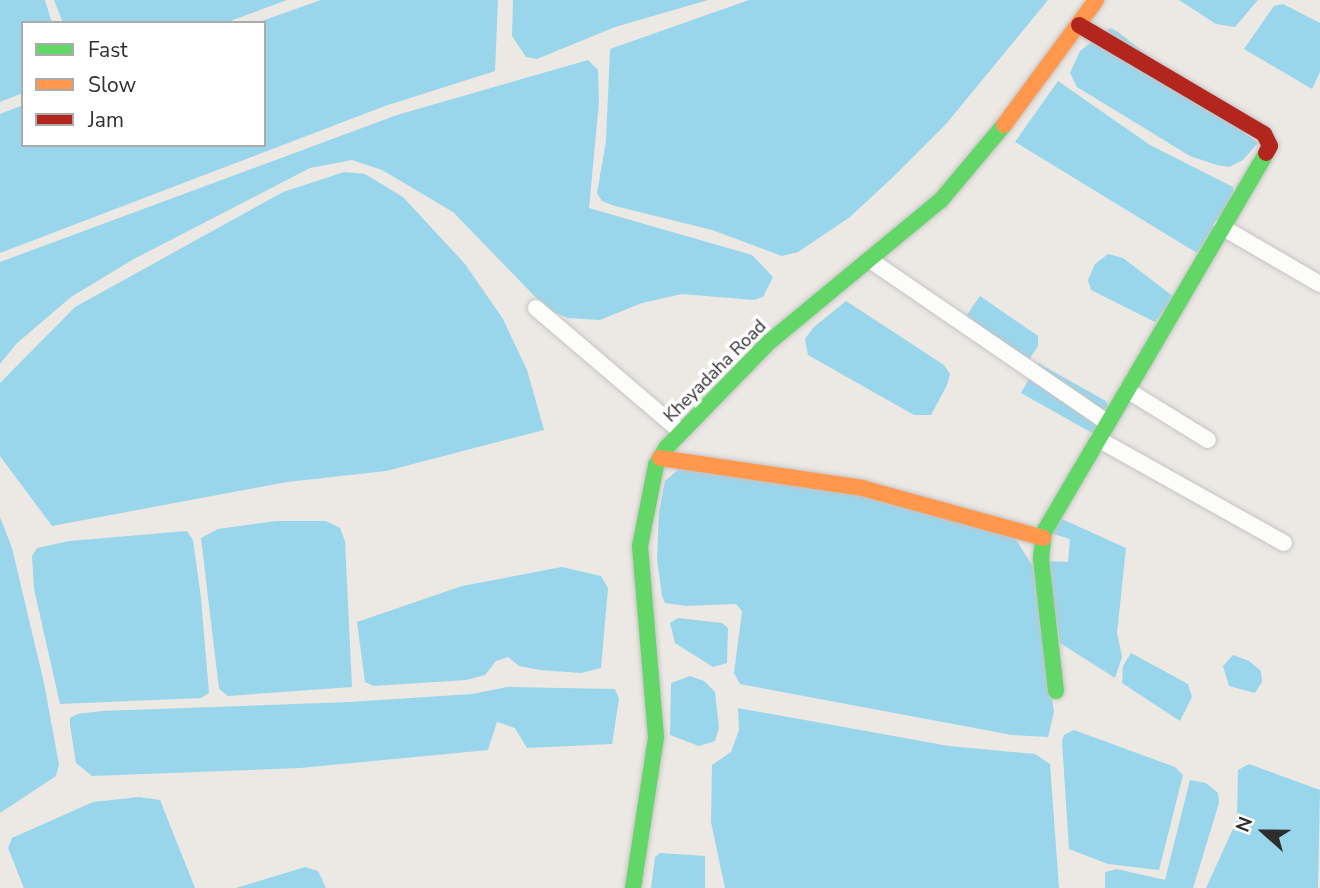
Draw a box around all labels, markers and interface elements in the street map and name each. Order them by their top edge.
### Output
legend [21,21,266,147]
text: Fast [88,36,128,64]
text: Slow [88,71,136,99]
text: Jam [88,106,124,134]
street label: Kheyadaha Road [659,315,771,427]
north arrow [1229,797,1299,867]
text: N [1230,813,1259,836]

